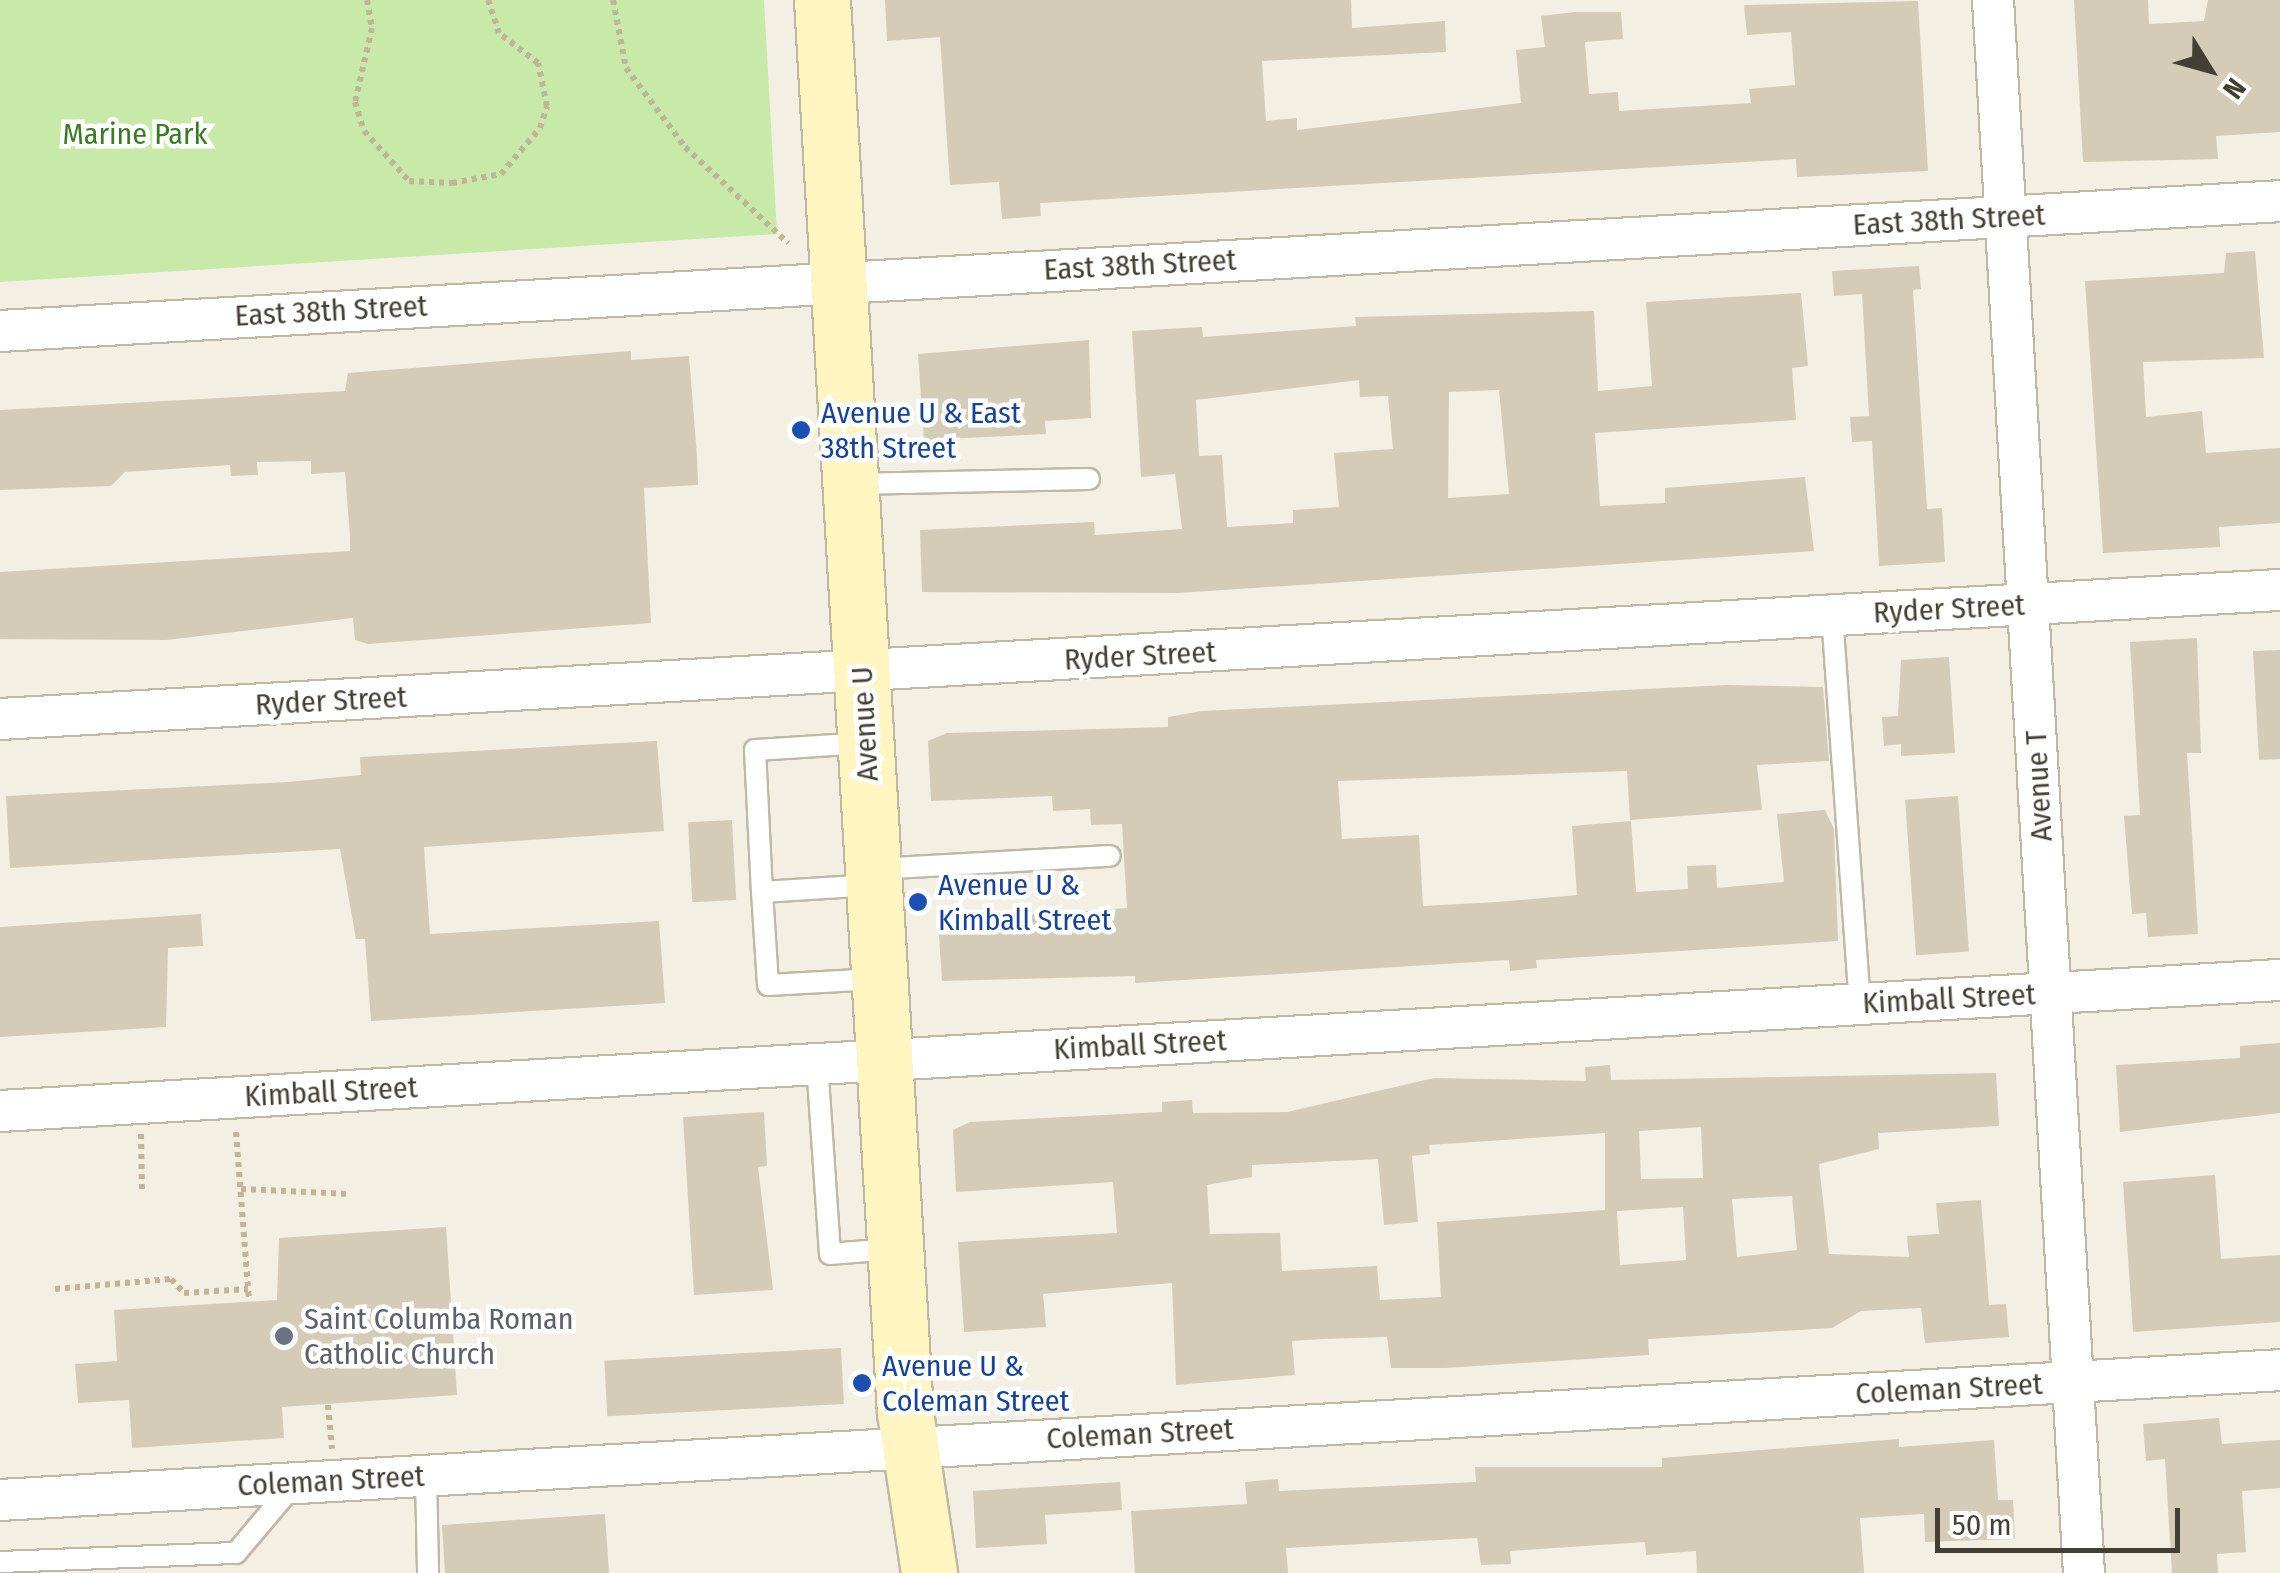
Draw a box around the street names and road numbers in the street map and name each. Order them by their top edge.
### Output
street label: East 38th Street [1852,197,2046,243]
street label: East 38th Street [1043,242,1237,288]
street label: East 38th Street [234,288,428,334]
street label: Ryder Street [1872,587,2026,631]
street label: Ryder Street [1063,634,1217,678]
street label: Avenue U [844,666,886,782]
street label: Ryder Street [254,679,408,723]
street label: Avenue T [2018,730,2060,842]
street label: Kimball Street [1862,976,2036,1022]
street label: Kimball Street [1053,1022,1227,1068]
street label: Kimball Street [244,1069,418,1115]
street label: Coleman Street [1854,1366,2044,1412]
street label: Coleman Street [1045,1411,1235,1457]
street label: Coleman Street [236,1458,426,1504]

